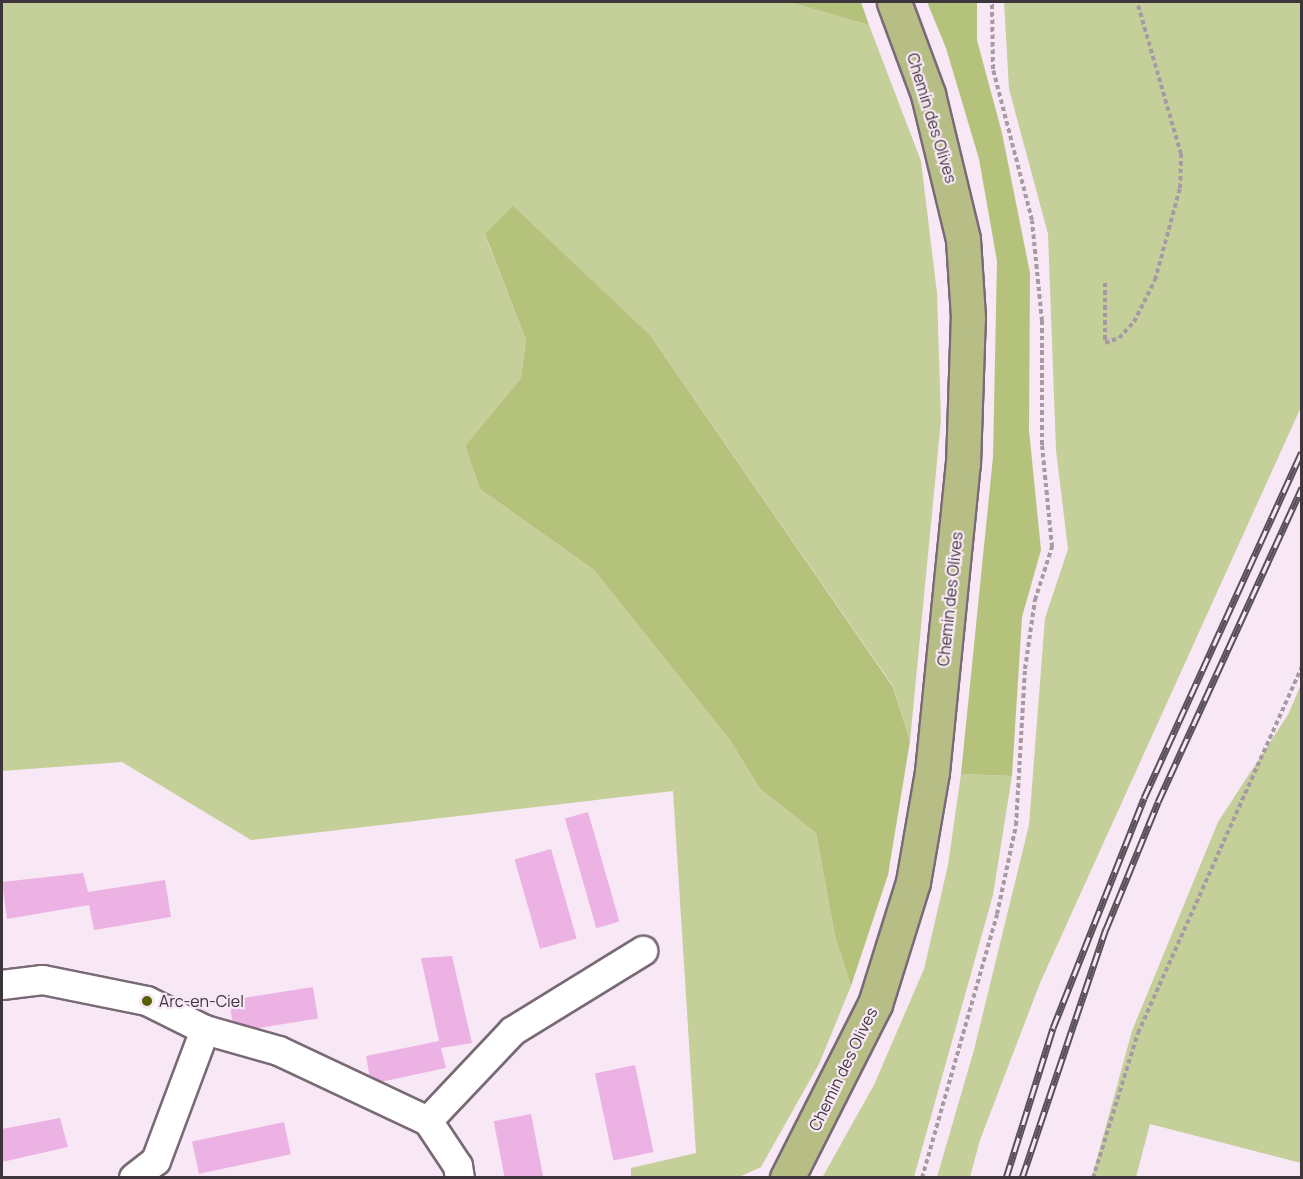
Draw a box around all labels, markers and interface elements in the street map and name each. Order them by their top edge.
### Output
street label: Chemin des Olives [903,51,961,185]
street label: Chemin des Olives [933,531,967,667]
place label: Arc-en-Ciel [159,991,244,1011]
marker: Arc-en-Ciel [140,994,154,1008]
street label: Chemin des Olives [805,1004,881,1134]

